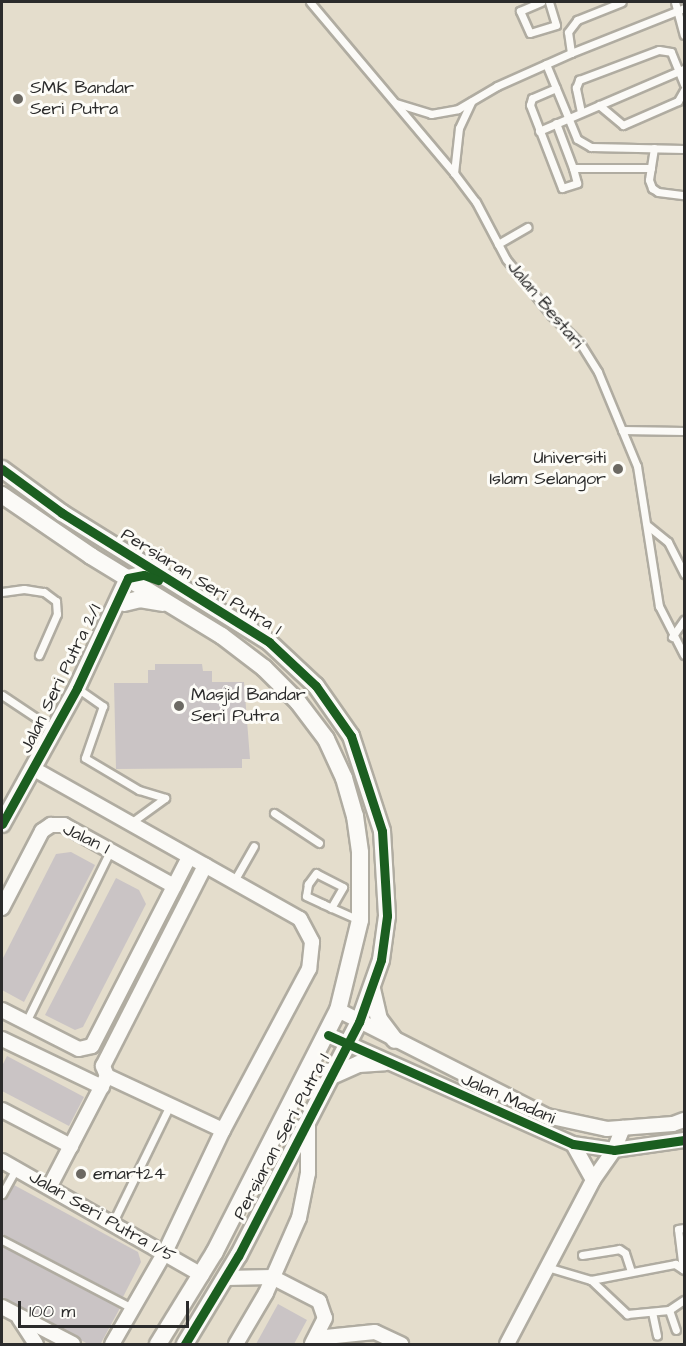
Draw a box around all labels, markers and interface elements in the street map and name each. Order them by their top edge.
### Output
place label: SMK Bandar Seri Putra [30,78,134,121]
marker: SMK Bandar Seri Putra [11,92,25,106]
street label: Jalan Bestari [502,257,588,353]
place label: Universiti Islam Selangor [489,448,606,490]
marker: Universiti Islam Selangor [611,462,625,476]
street label: Persiaran Seri Putra 1 [117,524,285,640]
street label: Jalan Seri Putra 2/1 [16,601,106,757]
place label: Masjid Bandar Seri Putra [191,685,306,728]
marker: Masjid Bandar Seri Putra [172,699,186,713]
street label: Jalan 1 [59,819,113,859]
street label: Persiaran Seri Putra 1 [229,1050,335,1224]
street label: Jalan Madani [457,1069,559,1129]
place label: emart24 [93,1163,166,1185]
street label: Jalan Seri Putra 1/5 [25,1166,179,1268]
marker: emart24 [74,1167,88,1181]
scale bar [21,1289,192,1327]
text: 100 m [29,1299,75,1324]

